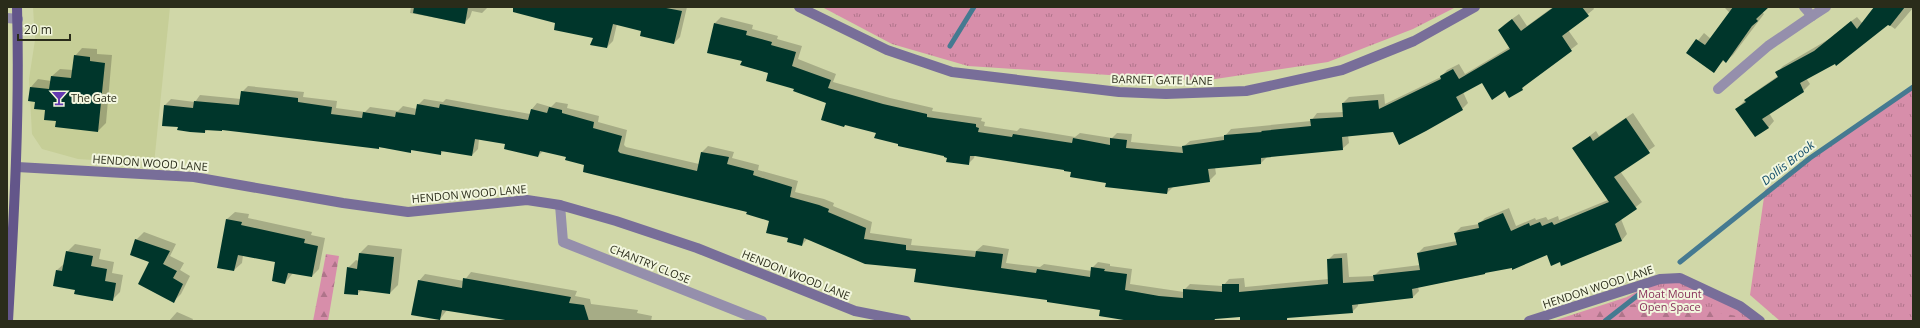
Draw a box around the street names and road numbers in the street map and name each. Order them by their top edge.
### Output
street label: BARNET GATE LANE [1111,71,1213,88]
street label: HENDON WOOD LANE [92,151,208,174]
street label: HENDON WOOD LANE [411,181,527,206]
street label: CHANTRY CLOSE [608,241,693,287]
street label: HENDON WOOD LANE [740,246,852,303]
street label: HENDON WOOD LANE [1541,262,1655,311]

